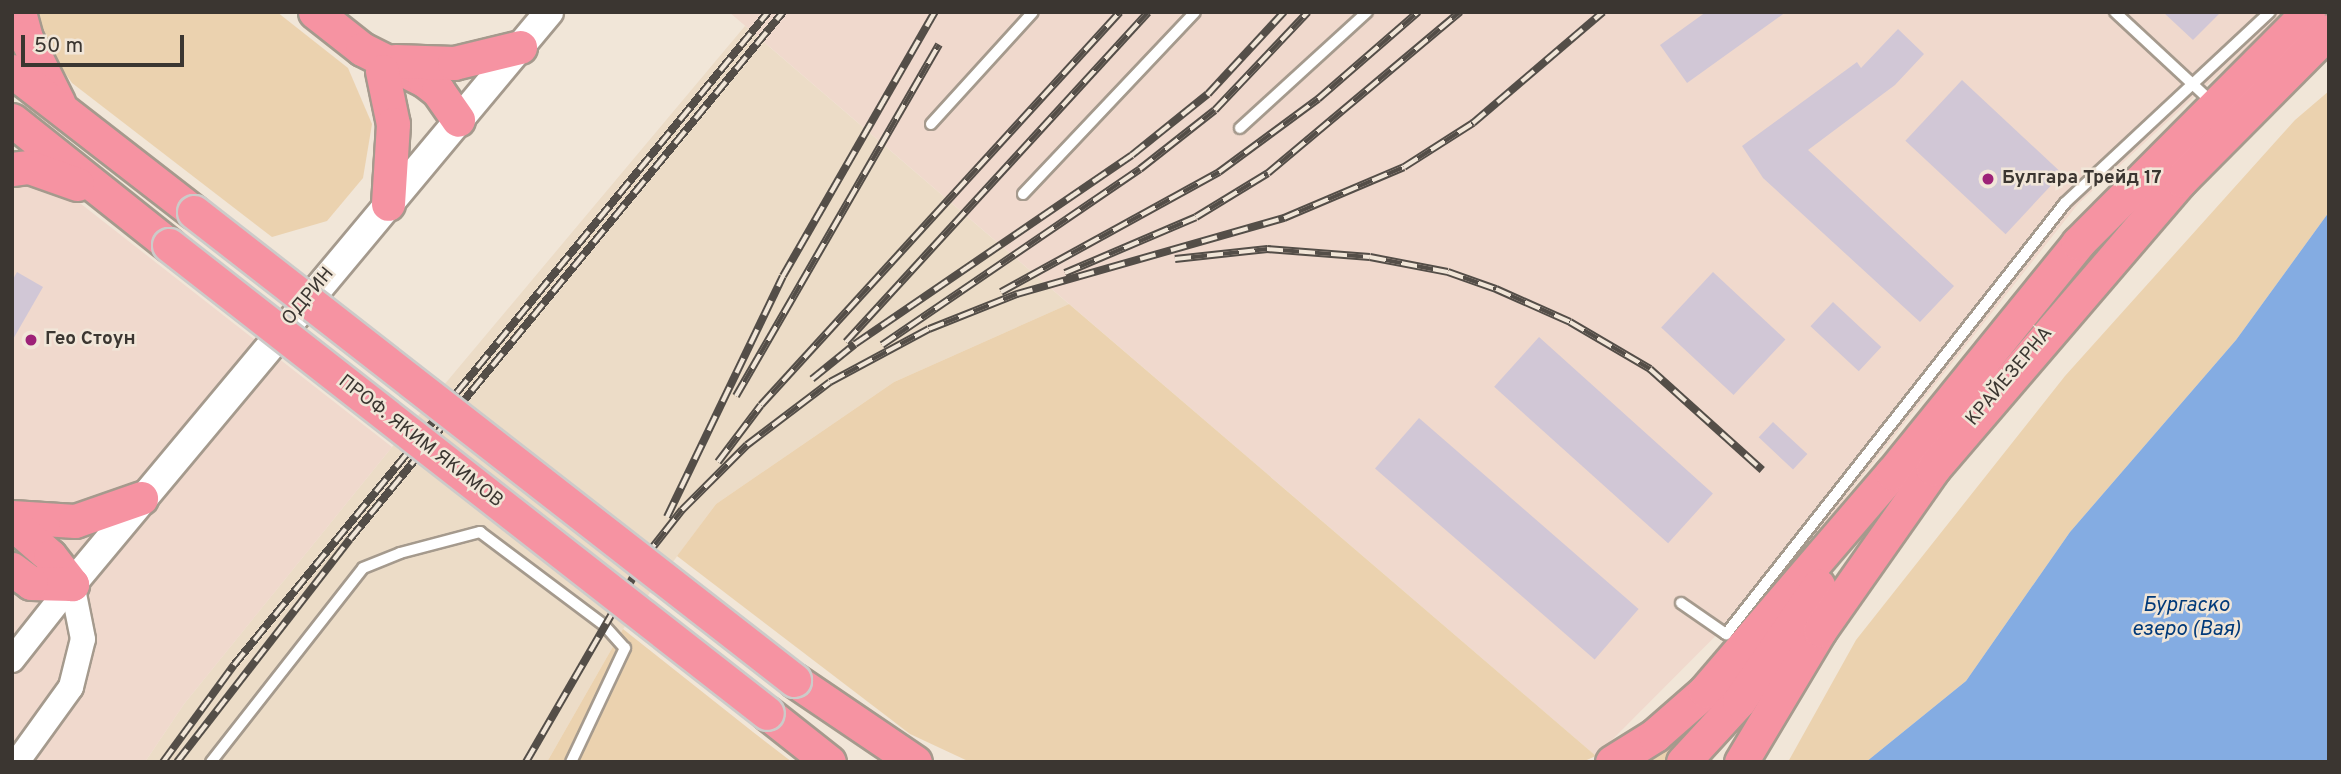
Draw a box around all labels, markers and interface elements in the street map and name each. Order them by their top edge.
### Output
scale bar [24,21,187,65]
text: 50 m [34,33,83,60]
place label: Булгара Трейд 17 [2002,168,2162,190]
marker: Булгара Трейд 17 [1980,171,1996,187]
street label: ОДРИН [278,263,340,331]
street label: КРАЙЕЗЕРНА [1962,323,2058,431]
place label: Гео Стоун [45,329,136,351]
marker: Гео Стоун [23,332,39,348]
street label: ПРОФ. ЯКИМ ЯКИМОВ [333,371,507,513]
water label: Бургаско езеро (Вая) [2132,593,2240,643]

